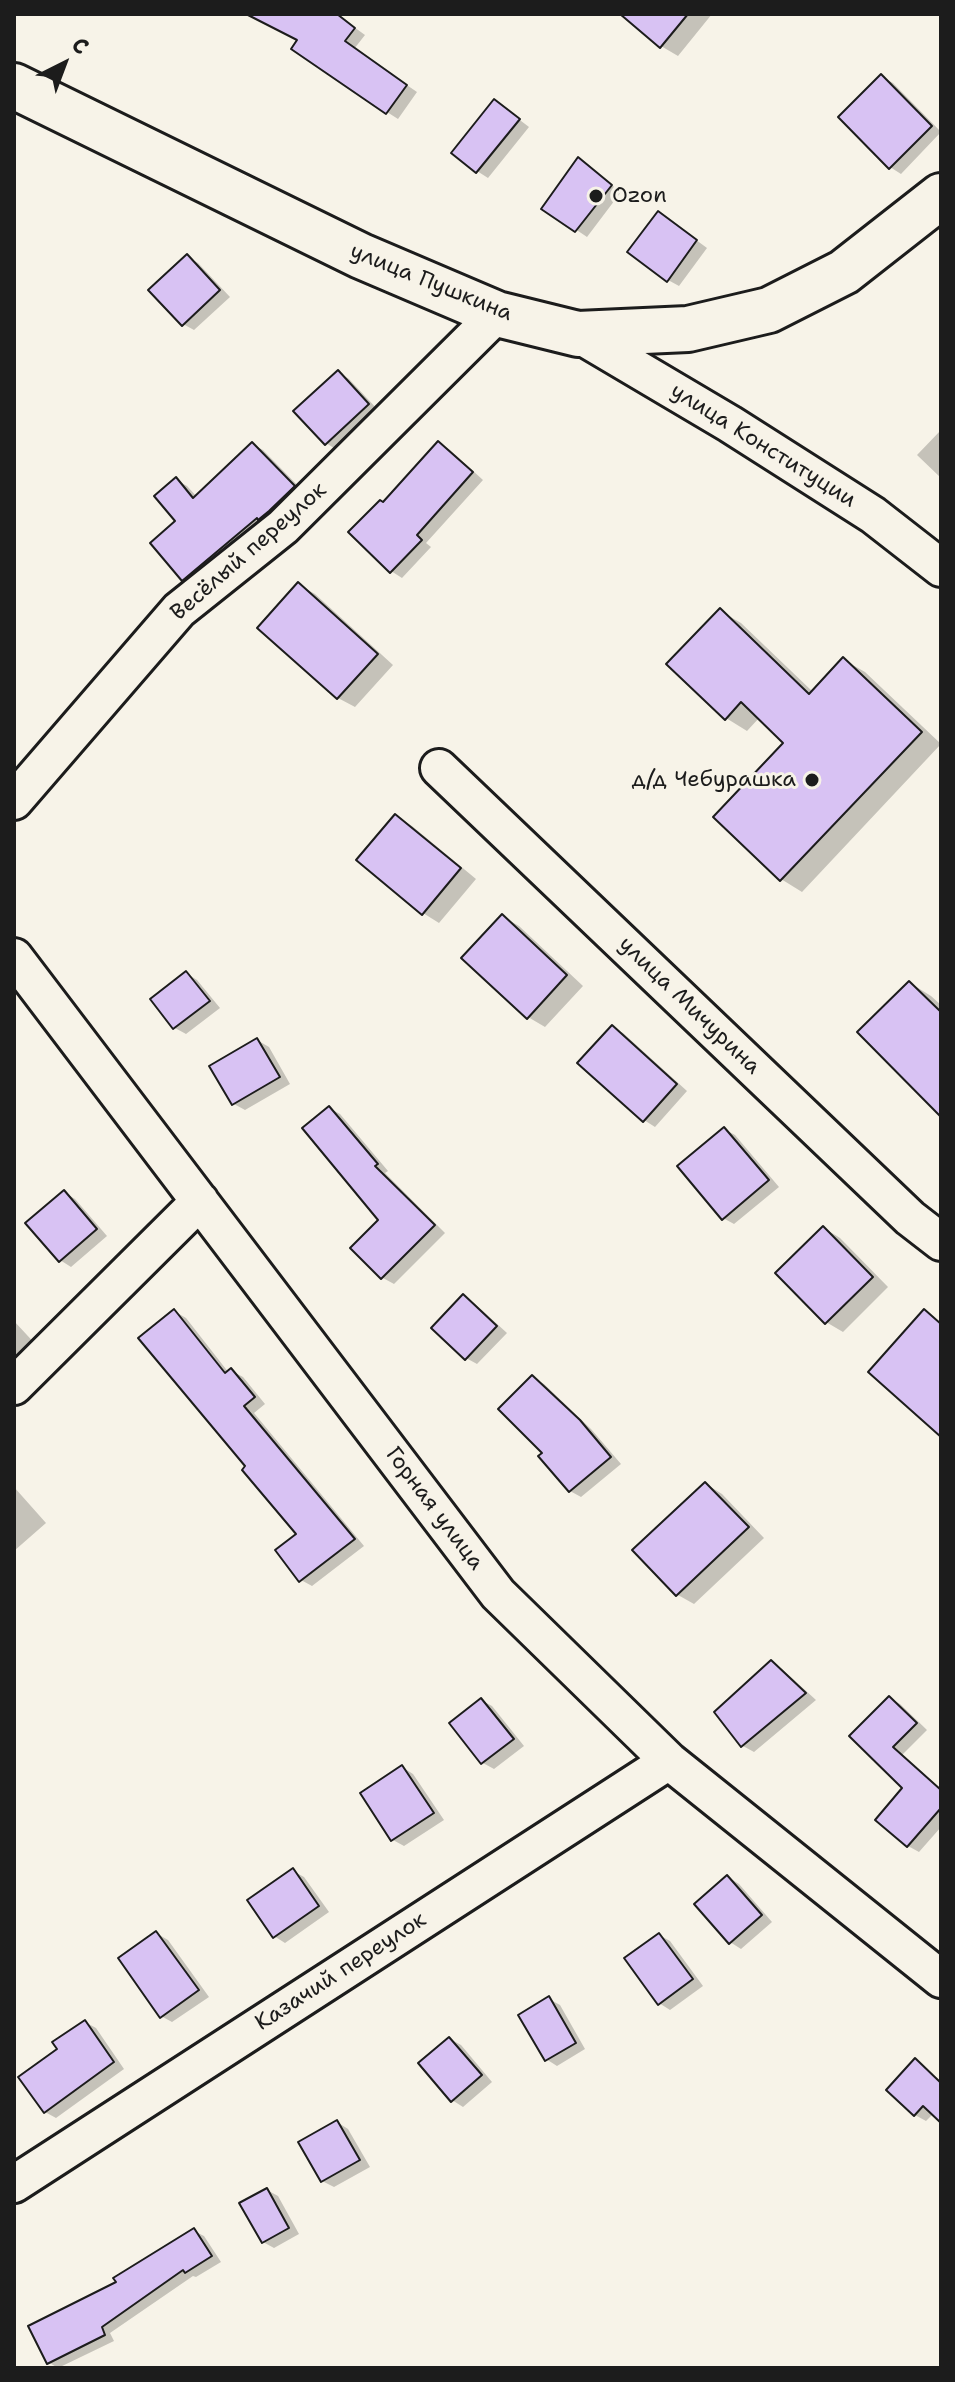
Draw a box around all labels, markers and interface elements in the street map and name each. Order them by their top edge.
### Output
north arrow [24,24,104,104]
text: С [66,30,95,61]
place label: Ozon [612,183,667,209]
marker: Ozon [587,187,605,205]
street label: улица Пушкина [346,238,516,328]
street label: улица Конституции [665,378,861,514]
street label: Весёлый переулок [166,477,332,627]
place label: д/д Чебурашка [632,767,796,793]
marker: д/д Чебурашка [803,771,821,789]
street label: улица Мичурина [613,932,765,1080]
street label: Горная улица [379,1442,489,1576]
street label: Казачий переулок [251,1907,431,2037]

